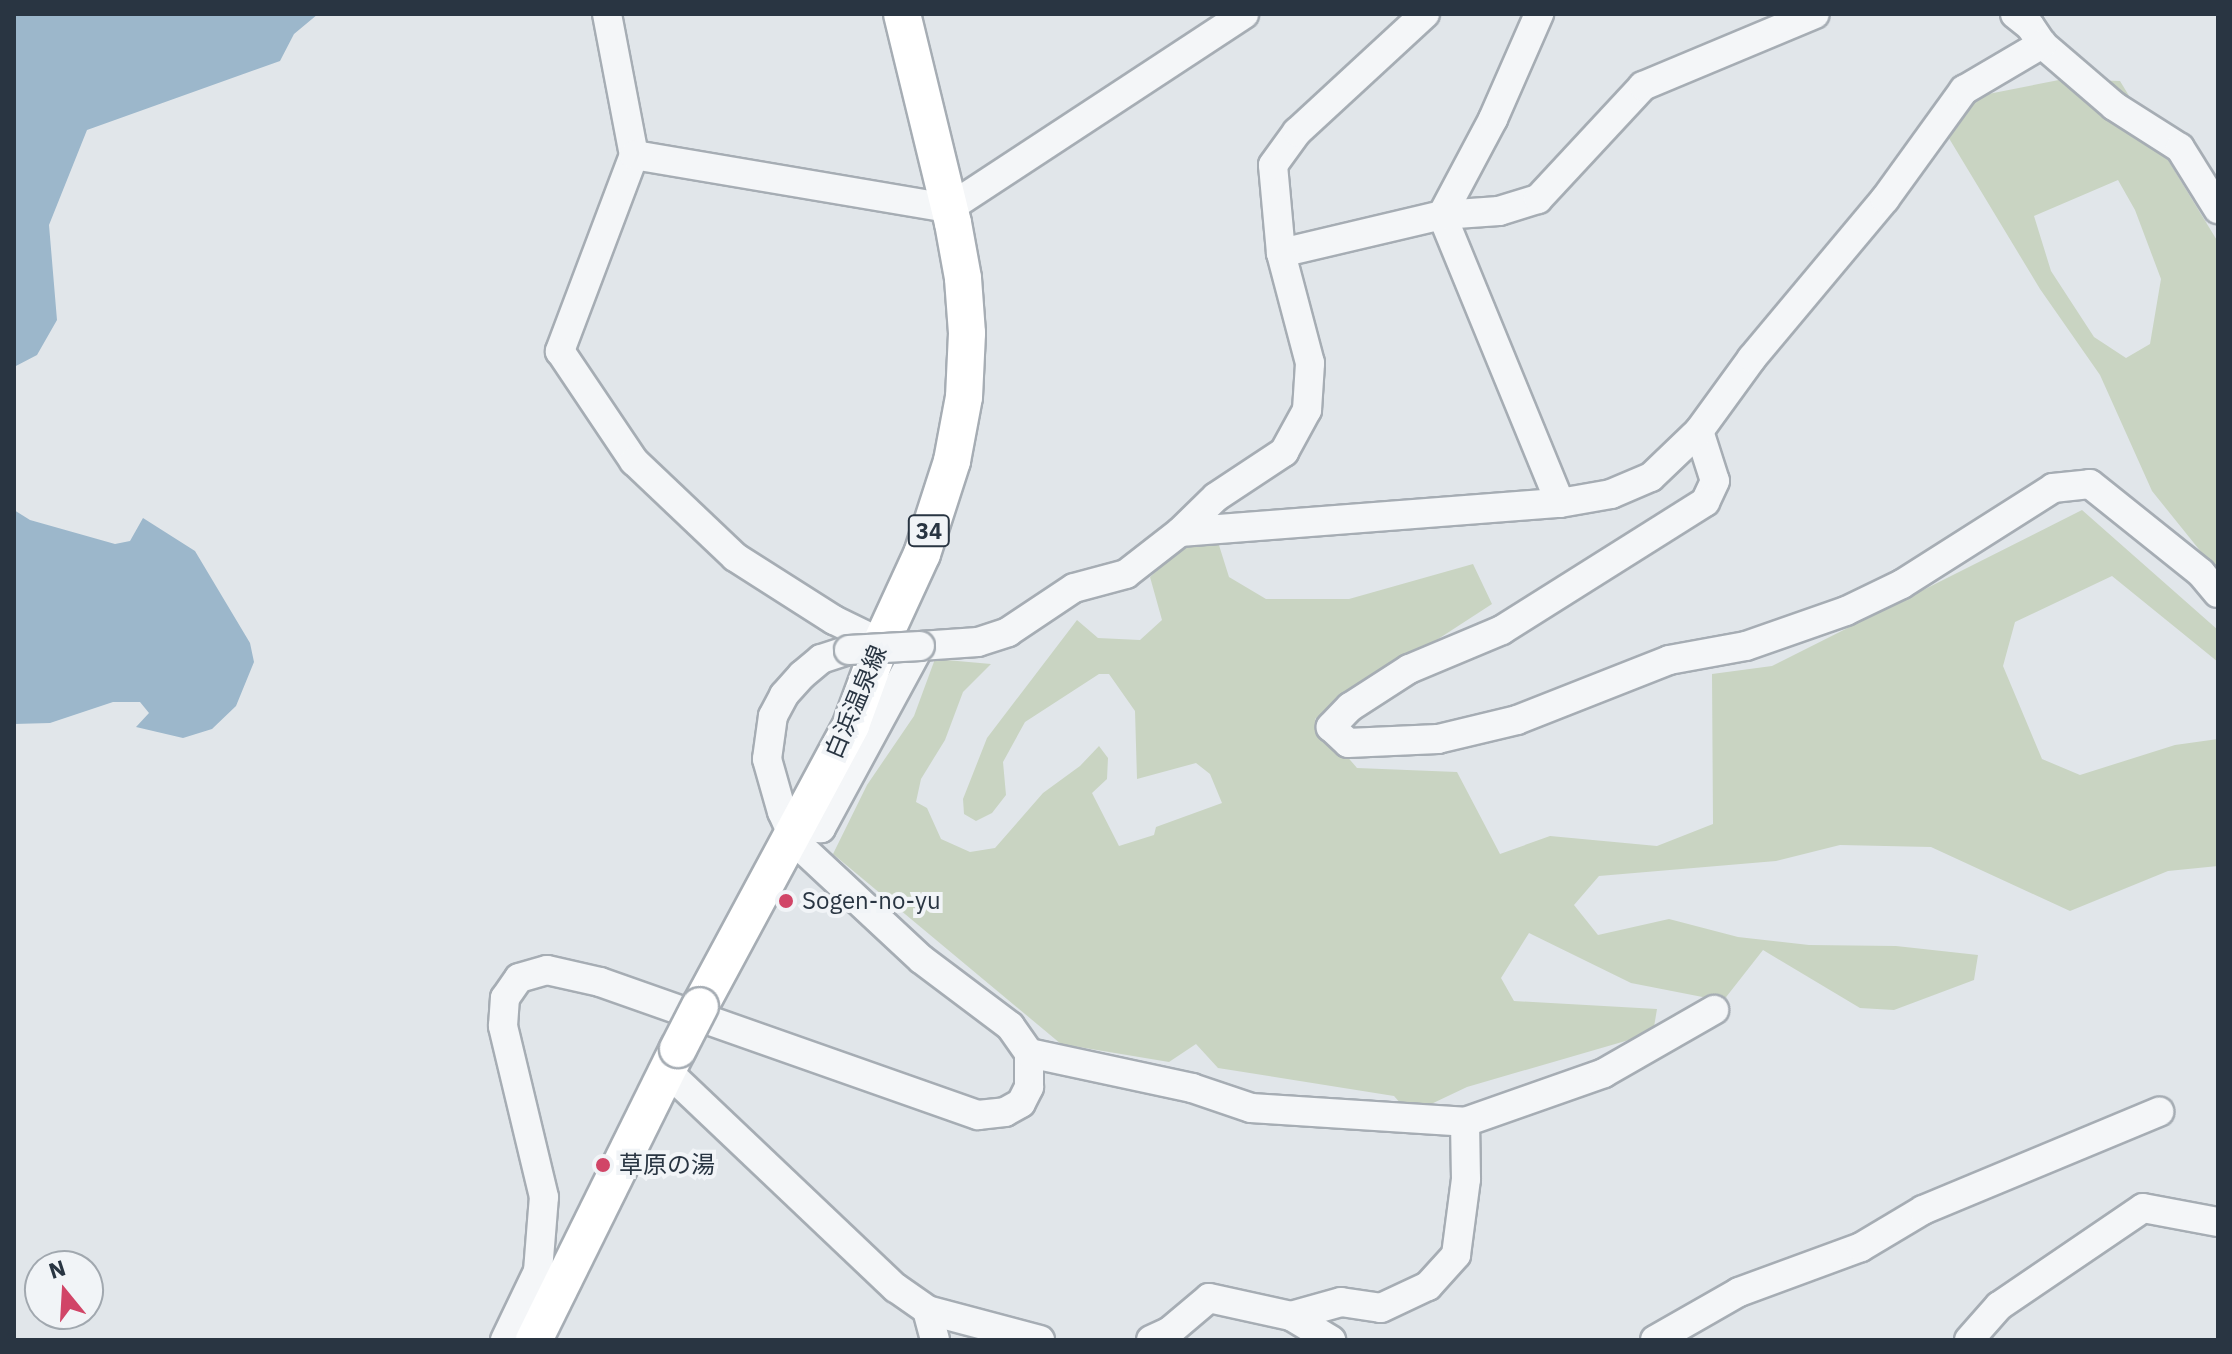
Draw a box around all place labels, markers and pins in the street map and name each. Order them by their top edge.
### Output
place label: Sogen-no-yu [802,887,941,915]
marker: Sogen-no-yu [777,892,795,910]
place label: 草原の湯 [619,1151,715,1179]
marker: 草原の湯 [594,1156,612,1174]

